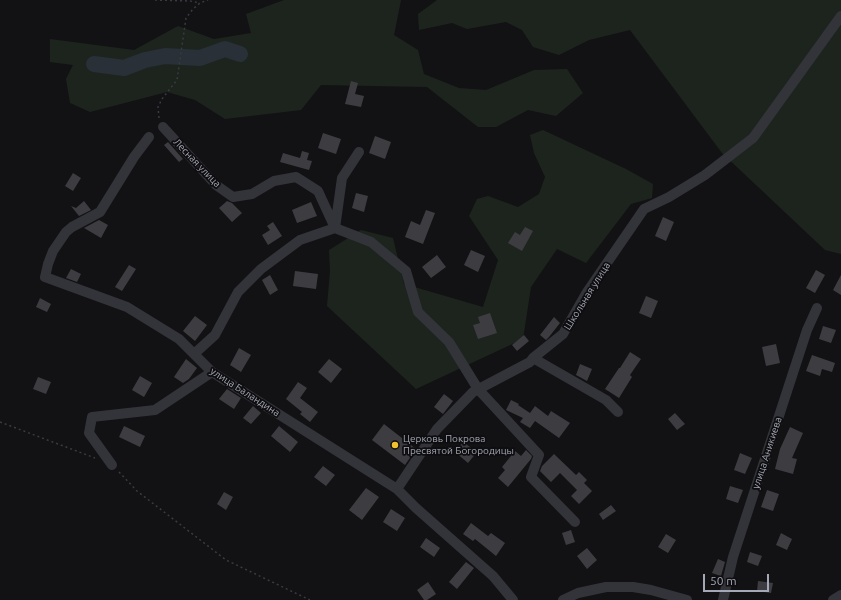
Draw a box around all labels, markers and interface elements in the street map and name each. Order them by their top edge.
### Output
street label: Лесная улица [171,136,223,190]
street label: Школьная улица [561,260,613,332]
street label: улица Баландина [208,365,282,419]
street label: улица Аникиева [750,415,784,491]
place label: Церковь Покрова Пресвятой Богородицы [403,433,514,456]
marker: Церковь Покрова Пресвятой Богородицы [390,440,400,450]
scale bar [705,566,771,592]
text: 50 m [710,574,737,587]

